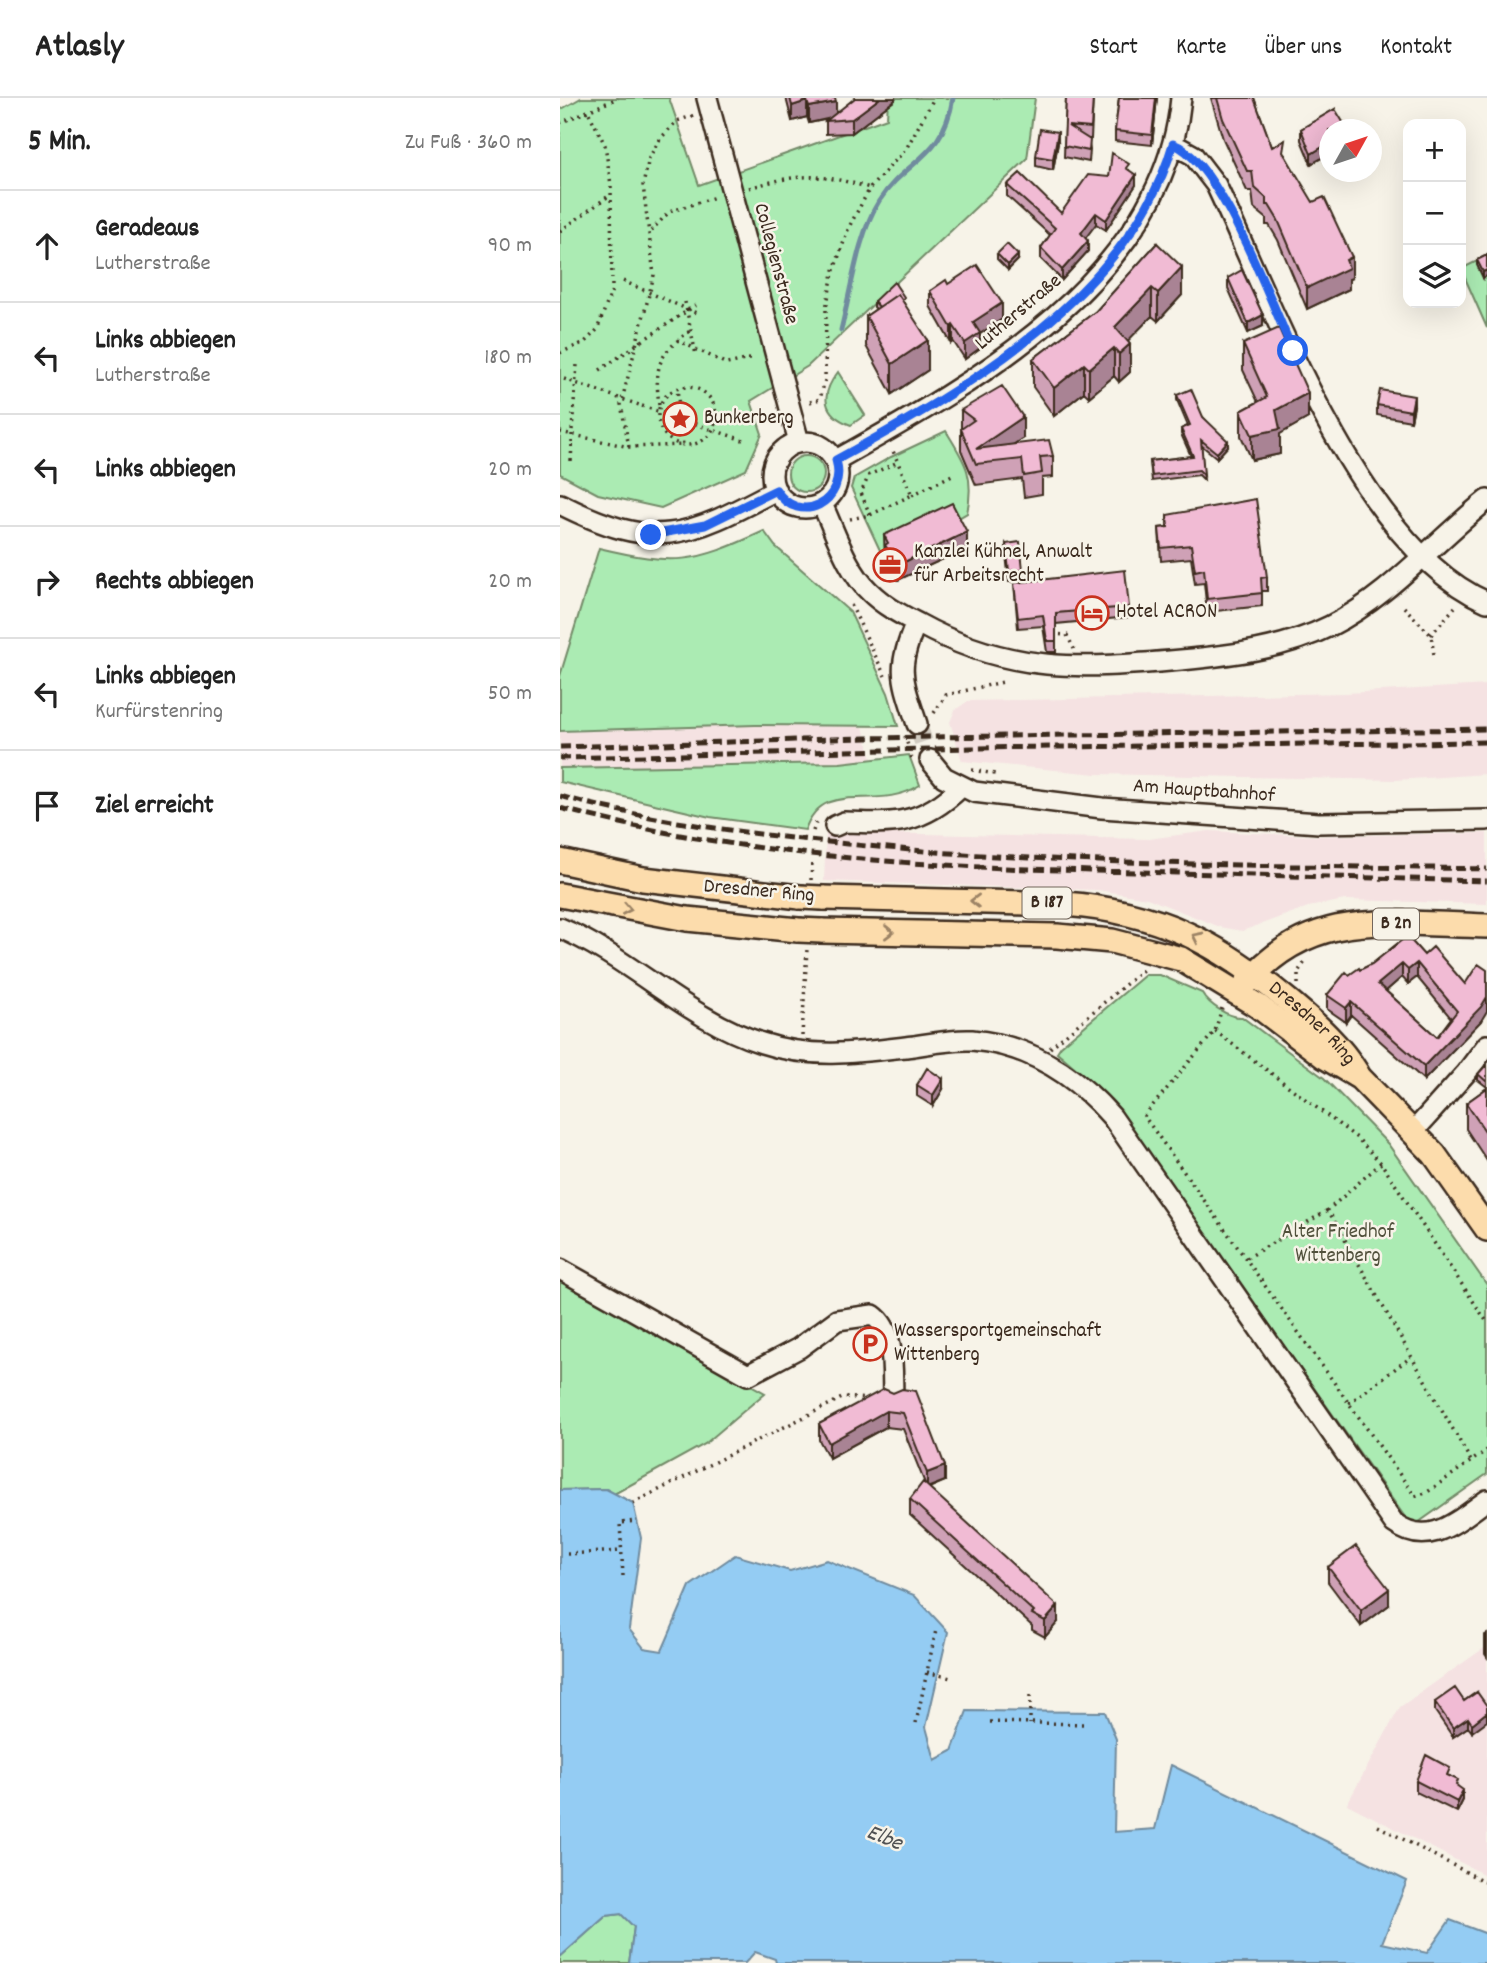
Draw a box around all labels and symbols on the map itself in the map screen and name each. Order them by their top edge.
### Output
north arrow [1319,119,1382,182]
street label: Collegienstraße [744,200,806,328]
street label: Lutherstraße [969,268,1069,358]
route start [1277,335,1308,366]
place icon: Bunkerberg [661,400,699,438]
place label: Bunkerberg [704,404,794,434]
route end [635,519,666,550]
place label: Kanzlei Kühnel, Anwalt für Arbeitsrecht [914,538,1093,592]
office icon: Kanzlei Kühnel, Anwalt für Arbeitsrecht [871,546,909,584]
hotel icon: Hotel ACRON [1073,594,1111,632]
place label: Hotel ACRON [1116,598,1217,628]
street label: Am Hauptbahnhof [1132,772,1277,812]
street label: Dresdner Ring [702,872,816,912]
road number: B 187 [1022,888,1072,918]
one-way arrow [969,893,979,909]
one-way arrow [621,901,633,916]
road number: B 2n [1373,908,1419,940]
one-way arrow [884,925,895,940]
one-way arrow [1192,931,1204,945]
street label: Dresdner Ring [1261,975,1363,1072]
park label: Alter Friedhof Wittenberg [1282,1218,1395,1272]
place label: Wassersportgemeinschaft Wittenberg [894,1317,1102,1371]
parking icon: Wassersportgemeinschaft Wittenberg [851,1325,889,1363]
water label: Elbe [861,1817,909,1862]

